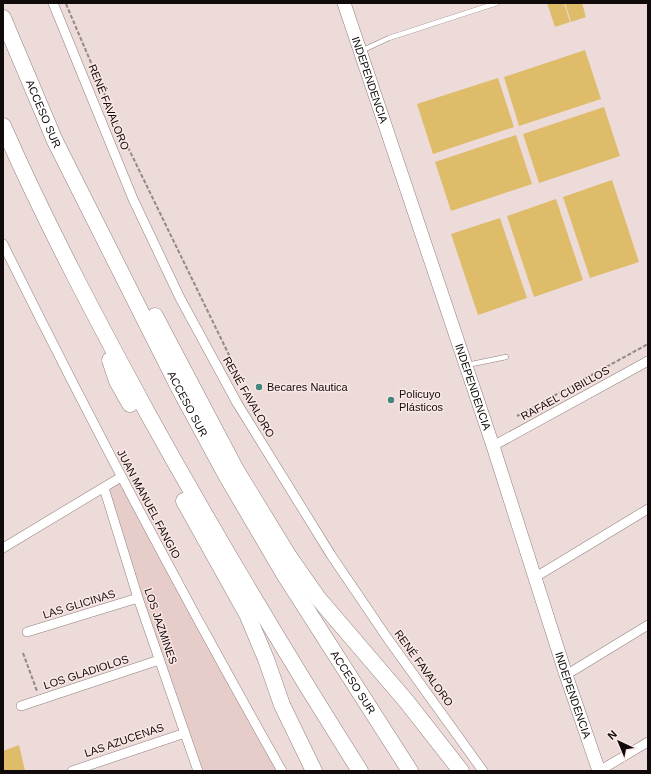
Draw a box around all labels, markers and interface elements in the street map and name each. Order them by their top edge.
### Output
street label: INDEPENDENCIA [350,35,390,125]
street label: RENÉ FAVALORO [86,62,132,152]
street label: ACCESO SUR [24,78,63,150]
street label: INDEPENDENCIA [453,342,493,432]
street label: RENÉ FAVALORO [221,354,277,440]
street label: RAFAEL CUBILLOS [519,364,611,422]
street label: ACCESO SUR [165,369,210,439]
place label: Becares Nautica [267,381,349,393]
marker: Becares Nautica [254,382,264,392]
place label: Policuyo Plásticos [399,388,444,413]
marker: Policuyo Plásticos [386,395,396,405]
street label: JUAN MANUEL FANGIO [115,447,183,561]
street label: LOS JAZMINES [142,586,180,666]
street label: LAS GLICINAS [41,587,117,621]
street label: RENÉ FAVALORO [392,628,456,709]
street label: ACCESO SUR [329,648,378,716]
street label: INDEPENDENCIA [553,650,594,740]
street label: LOS GLADIOLOS [42,653,130,691]
street label: LAS AZUCENAS [83,721,165,759]
north arrow [599,722,639,762]
text: N [605,728,619,742]

